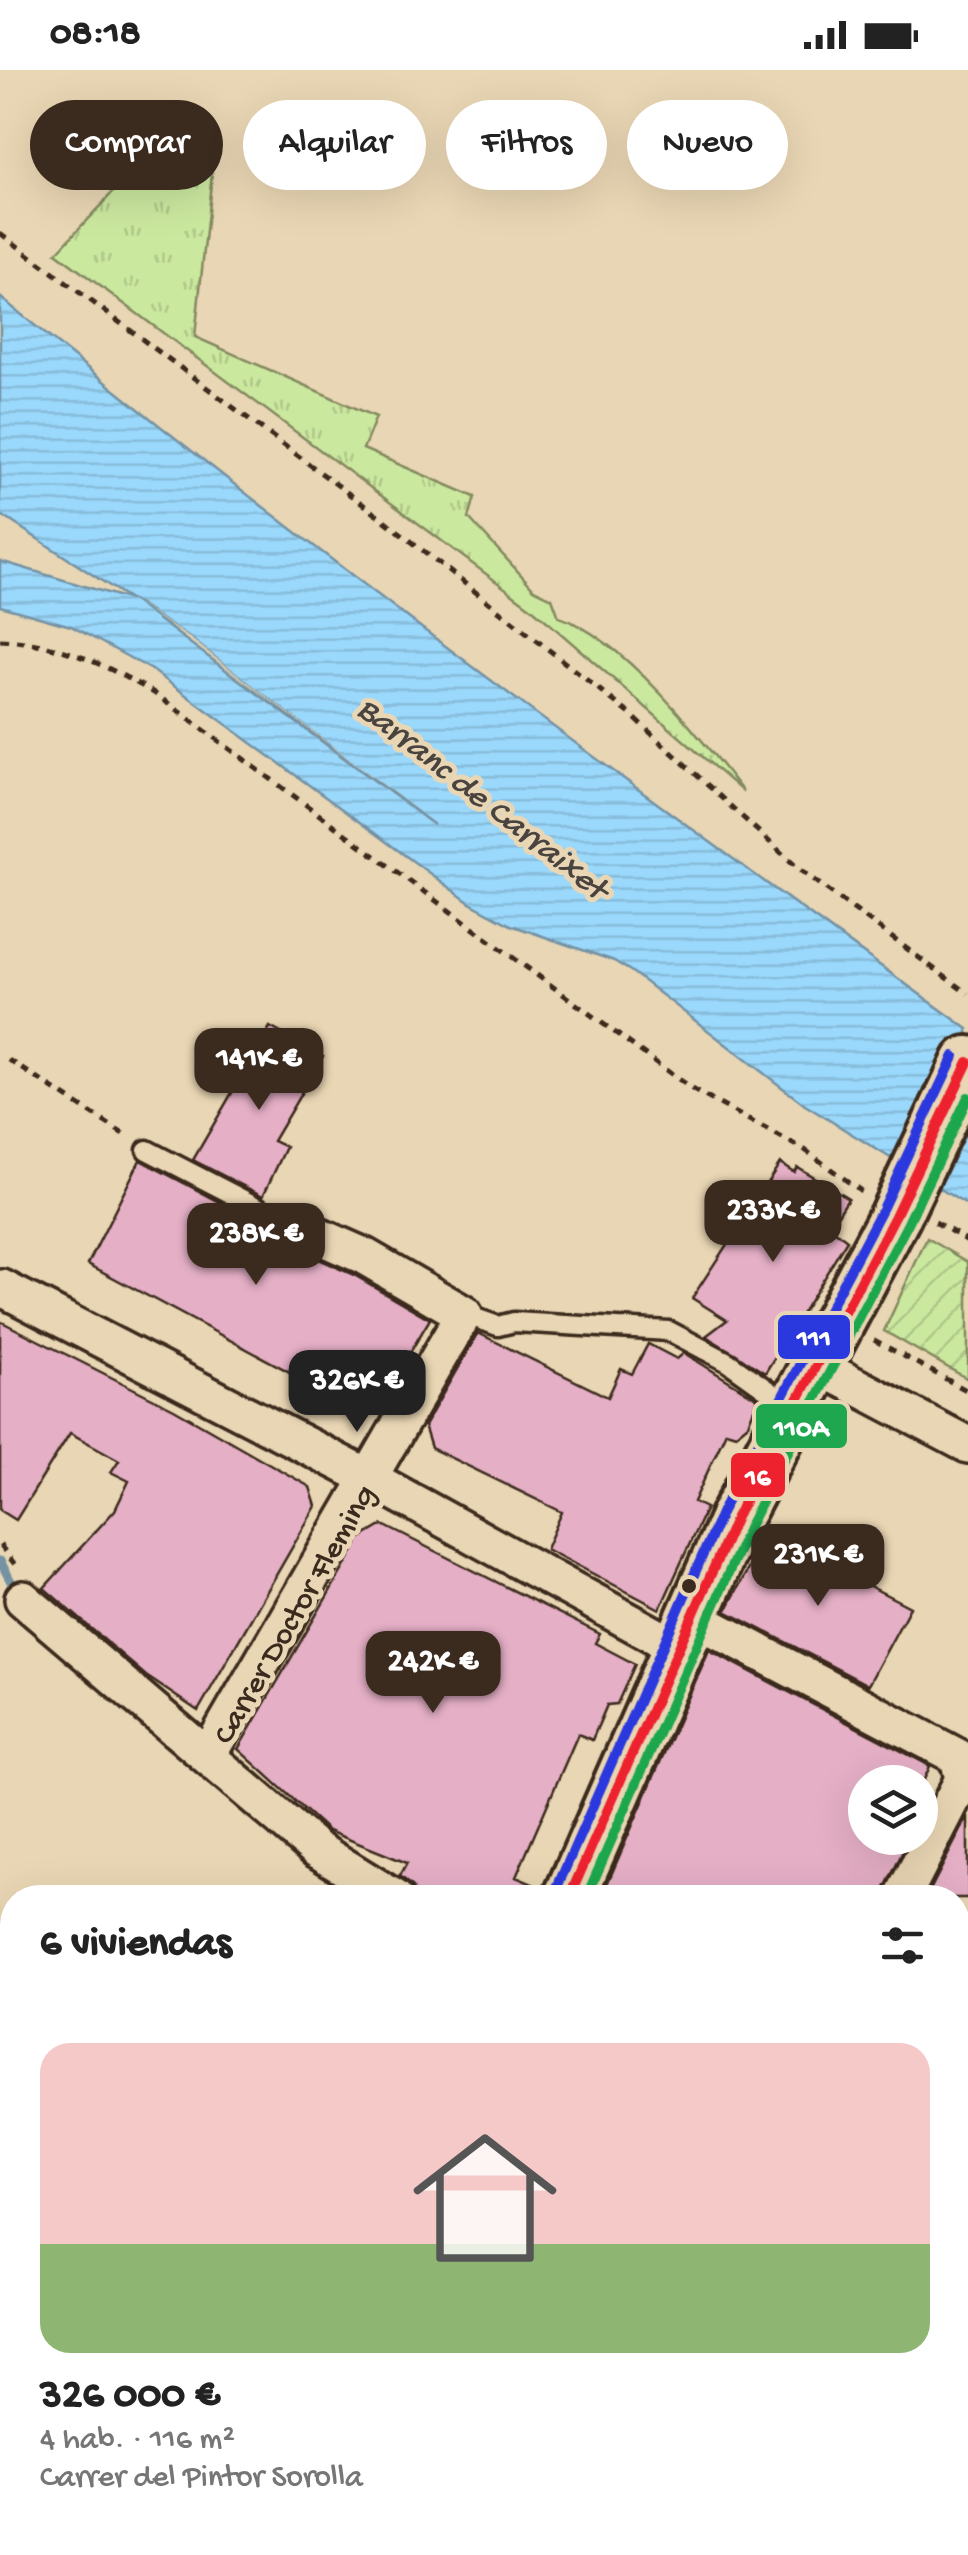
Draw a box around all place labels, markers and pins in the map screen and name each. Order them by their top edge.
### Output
pin: 141K € [178,1028,340,1113]
pin: 233K € [692,1180,854,1265]
pin: 238K € [175,1203,337,1288]
pin: 326K € [276,1350,438,1435]
pin: 231K € [737,1524,899,1609]
unlabelled marker [679,1576,699,1596]
pin: 242K € [352,1631,514,1716]

